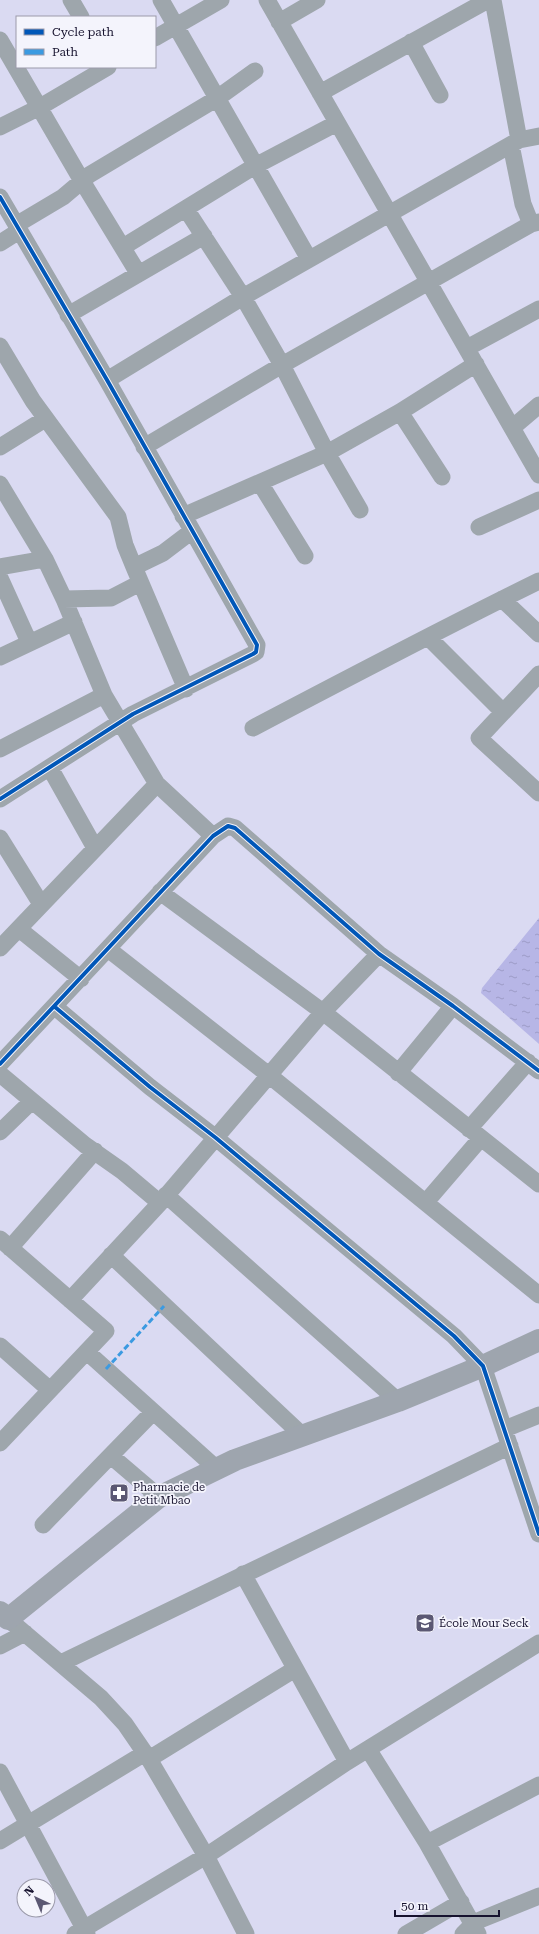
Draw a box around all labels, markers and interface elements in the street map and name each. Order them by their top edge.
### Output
legend [16,16,156,68]
text: Cycle path [52,25,114,39]
text: Path [52,45,78,59]
place label: Pharmacie de Petit Mbao [133,1481,205,1507]
pharmacy icon: Pharmacie de Petit Mbao [108,1482,130,1504]
school or university icon: École Mour Seck [414,1612,436,1634]
place label: École Mour Seck [439,1616,529,1630]
north arrow [16,1878,56,1918]
text: N [22,1883,37,1899]
scale bar [395,1892,499,1918]
text: 50 m [401,1899,428,1913]

